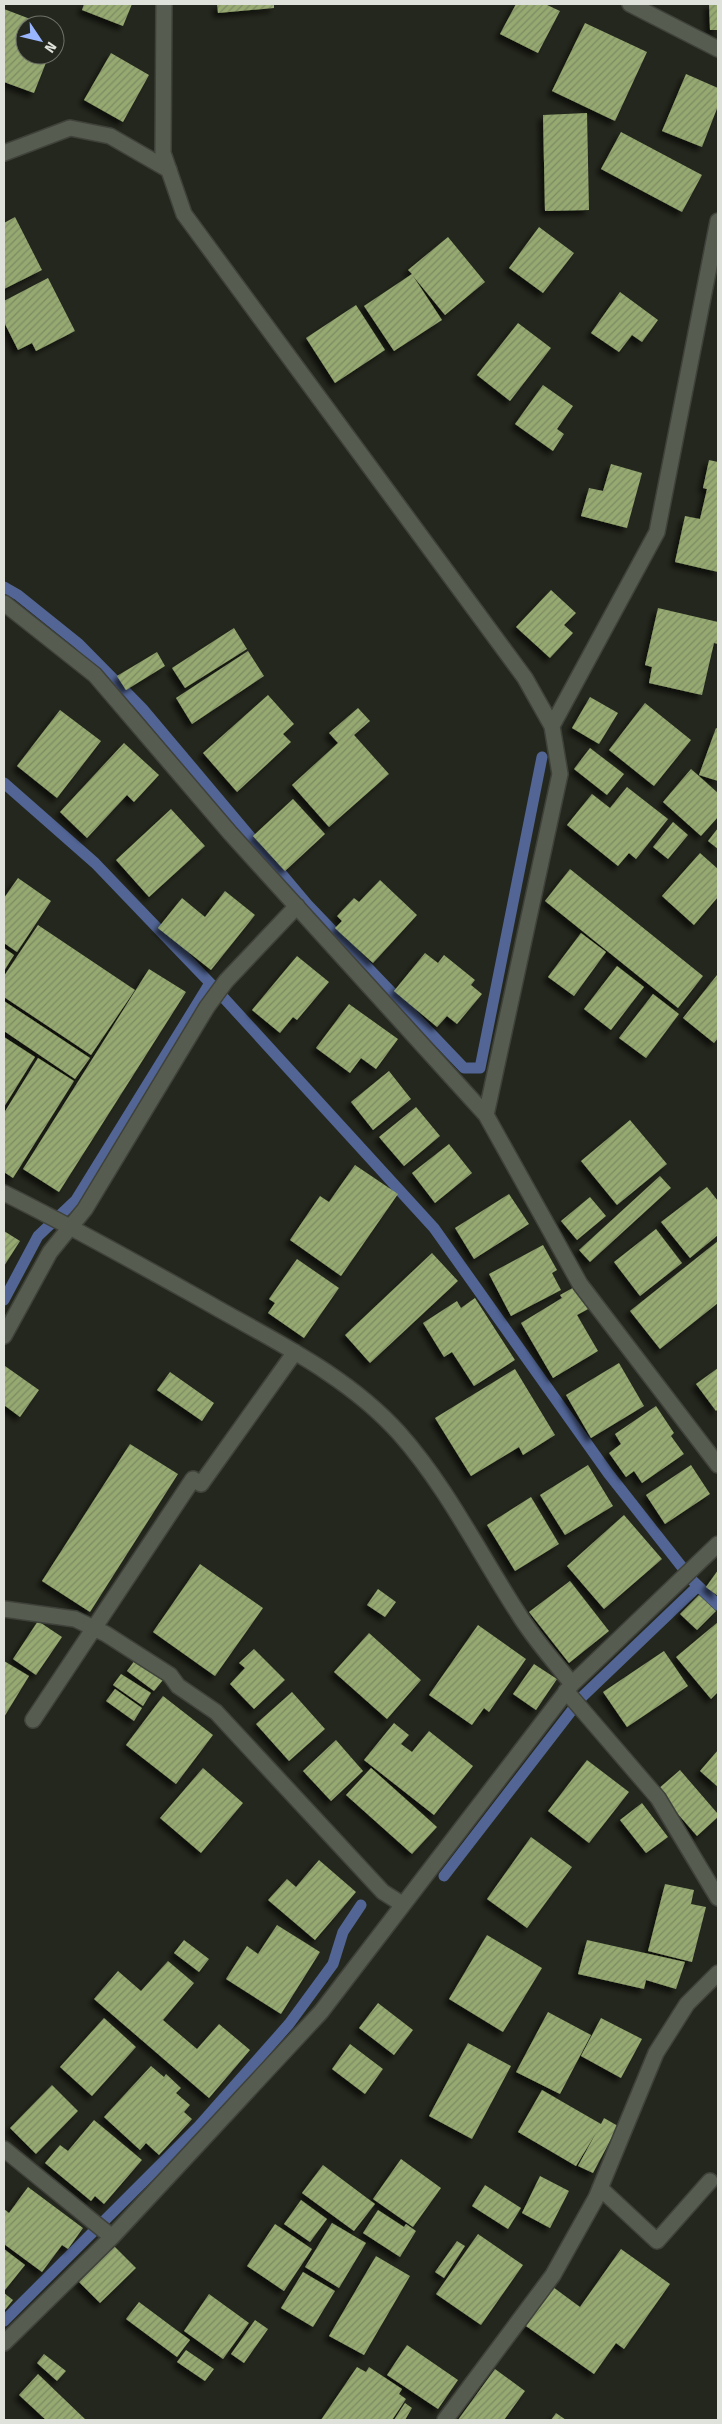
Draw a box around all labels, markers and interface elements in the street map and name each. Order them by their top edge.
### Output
north arrow [15,15,65,65]
text: N [41,38,60,56]

